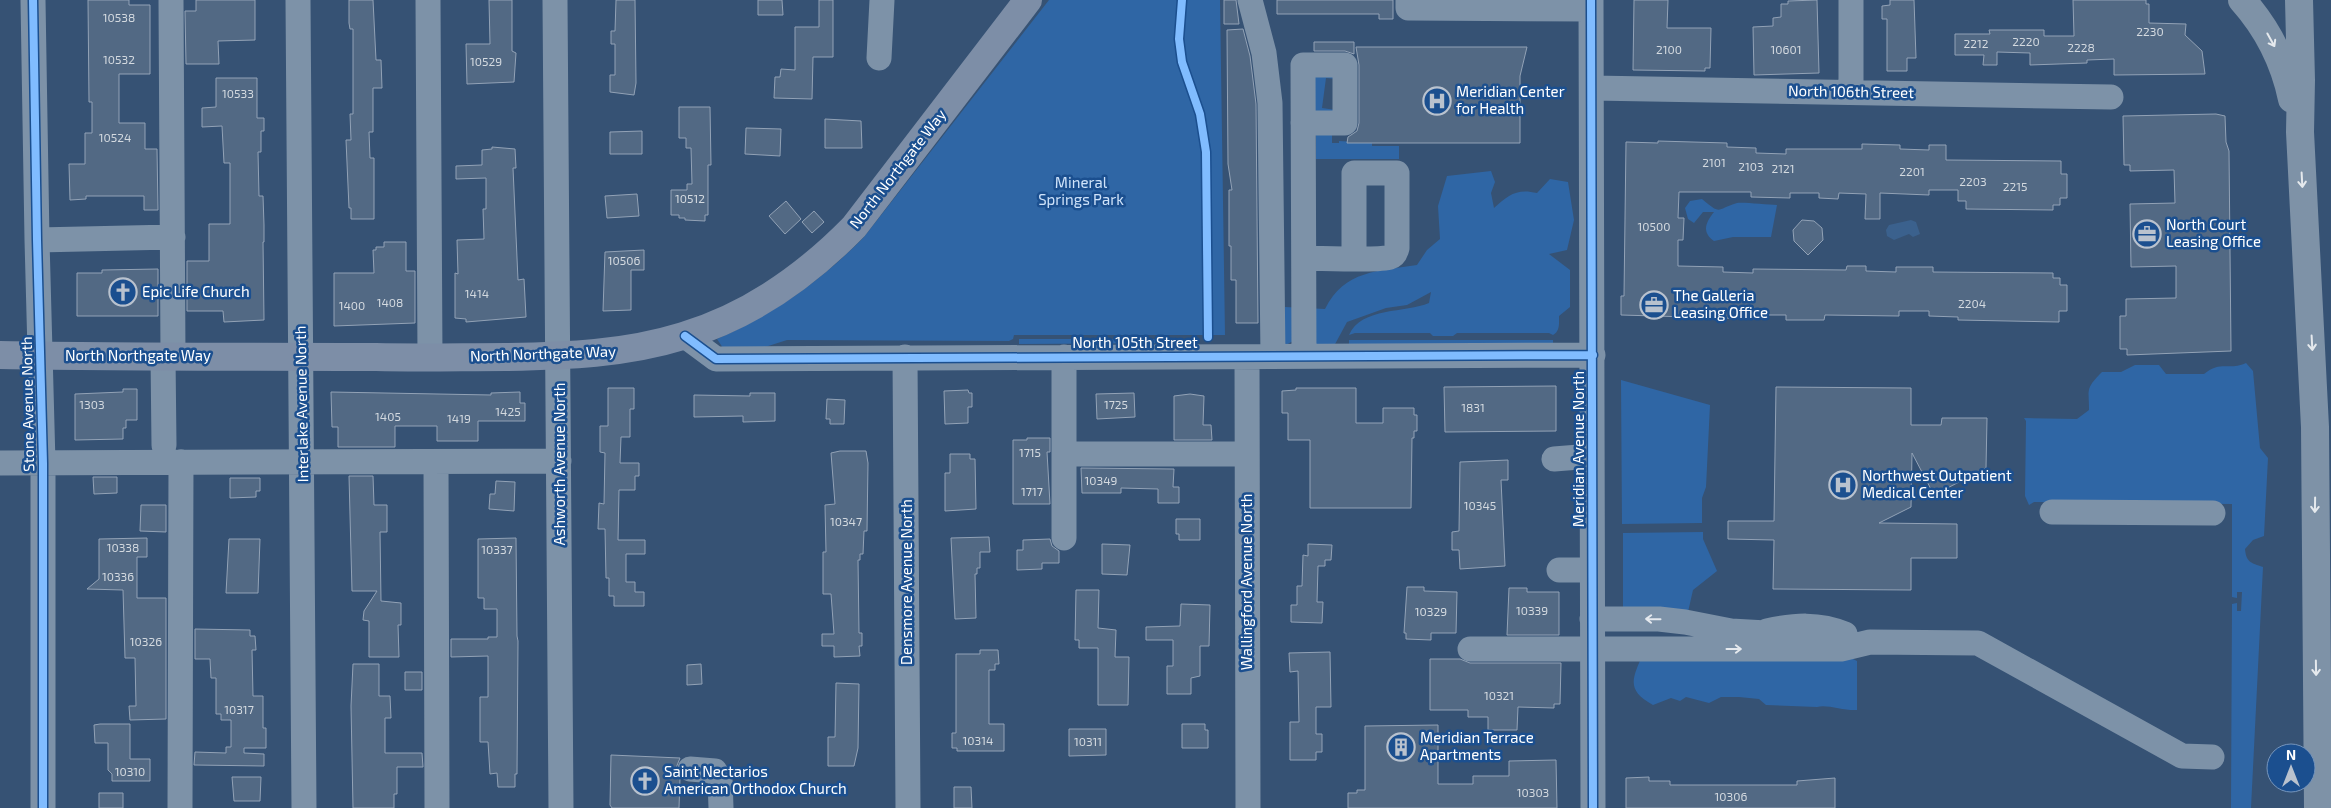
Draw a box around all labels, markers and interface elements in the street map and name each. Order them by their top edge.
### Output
house number: 10538 [103,10,135,24]
house number: 2230 [2136,24,2164,38]
one-way arrow [2266,32,2276,47]
house number: 2220 [2012,34,2040,48]
house number: 2212 [1963,36,1989,50]
house number: 2228 [2067,40,2095,54]
house number: 2100 [1656,42,1682,56]
house number: 10601 [1771,42,1801,56]
house number: 10532 [103,52,135,66]
house number: 10529 [470,54,502,68]
street label: North 106th Street [1788,81,1914,101]
place label: Meridian Center for Health [1456,82,1565,117]
house number: 10533 [222,86,254,100]
hospital icon: Meridian Center for Health [1422,86,1452,116]
street label: North Northgate Way [845,105,949,231]
house number: 10524 [99,130,131,144]
house number: 2101 [1702,155,1726,169]
house number: 2103 [1738,159,1764,173]
house number: 2121 [1771,161,1795,175]
house number: 2201 [1899,164,1925,178]
one-way arrow [2298,172,2307,188]
park label: Mineral Springs Park [1038,173,1124,208]
house number: 2203 [1959,174,1987,188]
house number: 2215 [2003,179,2027,193]
house number: 10512 [675,191,705,205]
place label: North Court Leasing Office [2166,215,2261,250]
house number: 10500 [1638,219,1670,233]
office icon: North Court Leasing Office [2132,219,2162,249]
house number: 10506 [608,253,640,267]
church icon: Epic Life Church [108,277,138,307]
place label: Epic Life Church [142,282,250,300]
house number: 1414 [465,286,489,300]
place label: The Galleria Leasing Office [1673,286,1768,321]
office icon: The Galleria Leasing Office [1639,290,1669,320]
house number: 1408 [377,295,403,309]
house number: 2204 [1958,296,1986,310]
house number: 1400 [339,298,365,312]
street label: Interlake Avenue North [291,326,311,483]
street label: North 105th Street [1072,333,1198,351]
one-way arrow [2307,334,2316,350]
street label: Stone Avenue North [17,336,37,472]
street label: North Northgate Way [470,341,616,365]
street label: North Northgate Way [65,346,211,364]
street label: Meridian Avenue North [1569,371,1587,527]
street label: Ashworth Avenue North [550,382,568,546]
house number: 1303 [79,397,105,411]
house number: 1725 [1104,397,1128,411]
house number: 1831 [1461,400,1485,414]
house number: 1425 [495,404,521,418]
house number: 1405 [375,409,401,423]
house number: 1419 [447,411,471,425]
house number: 1715 [1019,445,1041,459]
place label: Northwest Outpatient Medical Center [1862,466,2012,501]
hospital icon: Northwest Outpatient Medical Center [1828,470,1858,500]
house number: 10349 [1085,473,1118,487]
house number: 1717 [1021,484,1043,498]
street label: Wallingford Avenue North [1237,494,1255,670]
one-way arrow [2310,496,2320,513]
house number: 10345 [1464,498,1496,512]
street label: Densmore Avenue North [897,499,915,665]
house number: 10347 [830,514,862,528]
house number: 10338 [107,540,139,554]
house number: 10337 [481,542,513,556]
house number: 10336 [102,569,134,583]
house number: 10339 [1516,603,1548,617]
house number: 10329 [1415,604,1447,618]
one-way arrow [1646,615,1662,624]
house number: 10326 [130,634,162,648]
one-way arrow [1726,644,1742,654]
one-way arrow [2311,659,2321,675]
house number: 10321 [1484,688,1514,702]
house number: 10317 [224,702,254,716]
place label: Meridian Terrace Apartments [1420,728,1534,763]
building icon: Meridian Terrace Apartments [1386,732,1416,762]
house number: 10314 [963,733,993,747]
house number: 10311 [1074,734,1102,748]
north arrow [2266,743,2316,793]
text: N [2286,746,2296,763]
place label: Saint Nectarios American Orthodox Church [664,762,847,797]
house number: 10310 [115,764,145,778]
church icon: Saint Nectarios American Orthodox Church [630,766,660,796]
house number: 10303 [1517,785,1549,799]
house number: 10306 [1715,789,1748,803]

